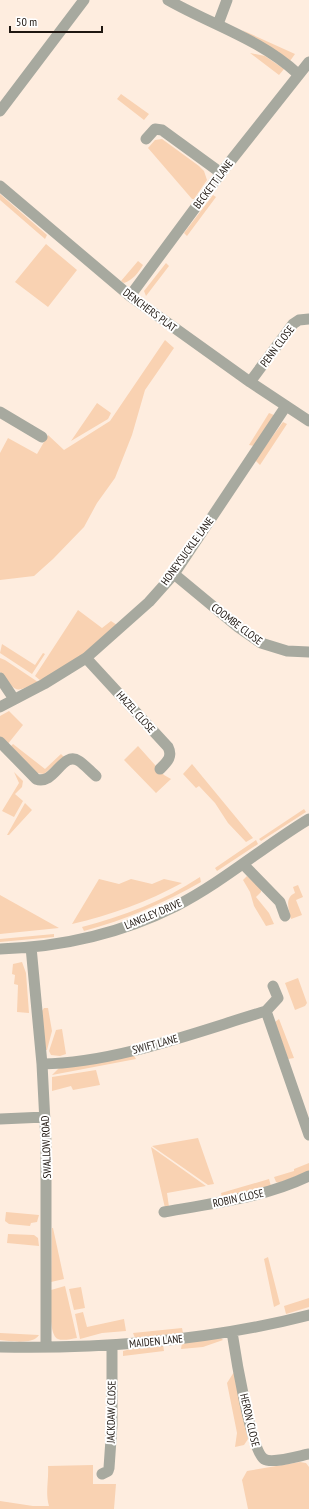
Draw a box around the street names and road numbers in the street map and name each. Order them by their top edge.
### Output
street label: BECKETT LANE [190,157,236,211]
street label: DENCHERS PLAT [120,285,180,335]
street label: PENN CLOSE [257,322,297,369]
street label: HONEYSUCKLE LANE [158,514,217,588]
street label: COOMBE CLOSE [209,600,266,648]
street label: HAZEL CLOSE [114,688,159,736]
street label: LANGLEY DRIVE [122,896,184,932]
street label: SWIFT LANE [131,1031,180,1057]
street label: SWALLOW ROAD [38,1115,54,1179]
street label: ROBIN CLOSE [211,1186,265,1210]
street label: MAIDEN LANE [128,1331,184,1351]
street label: JACKDAW CLOSE [103,1380,119,1444]
street label: HERON CLOSE [237,1392,263,1448]

